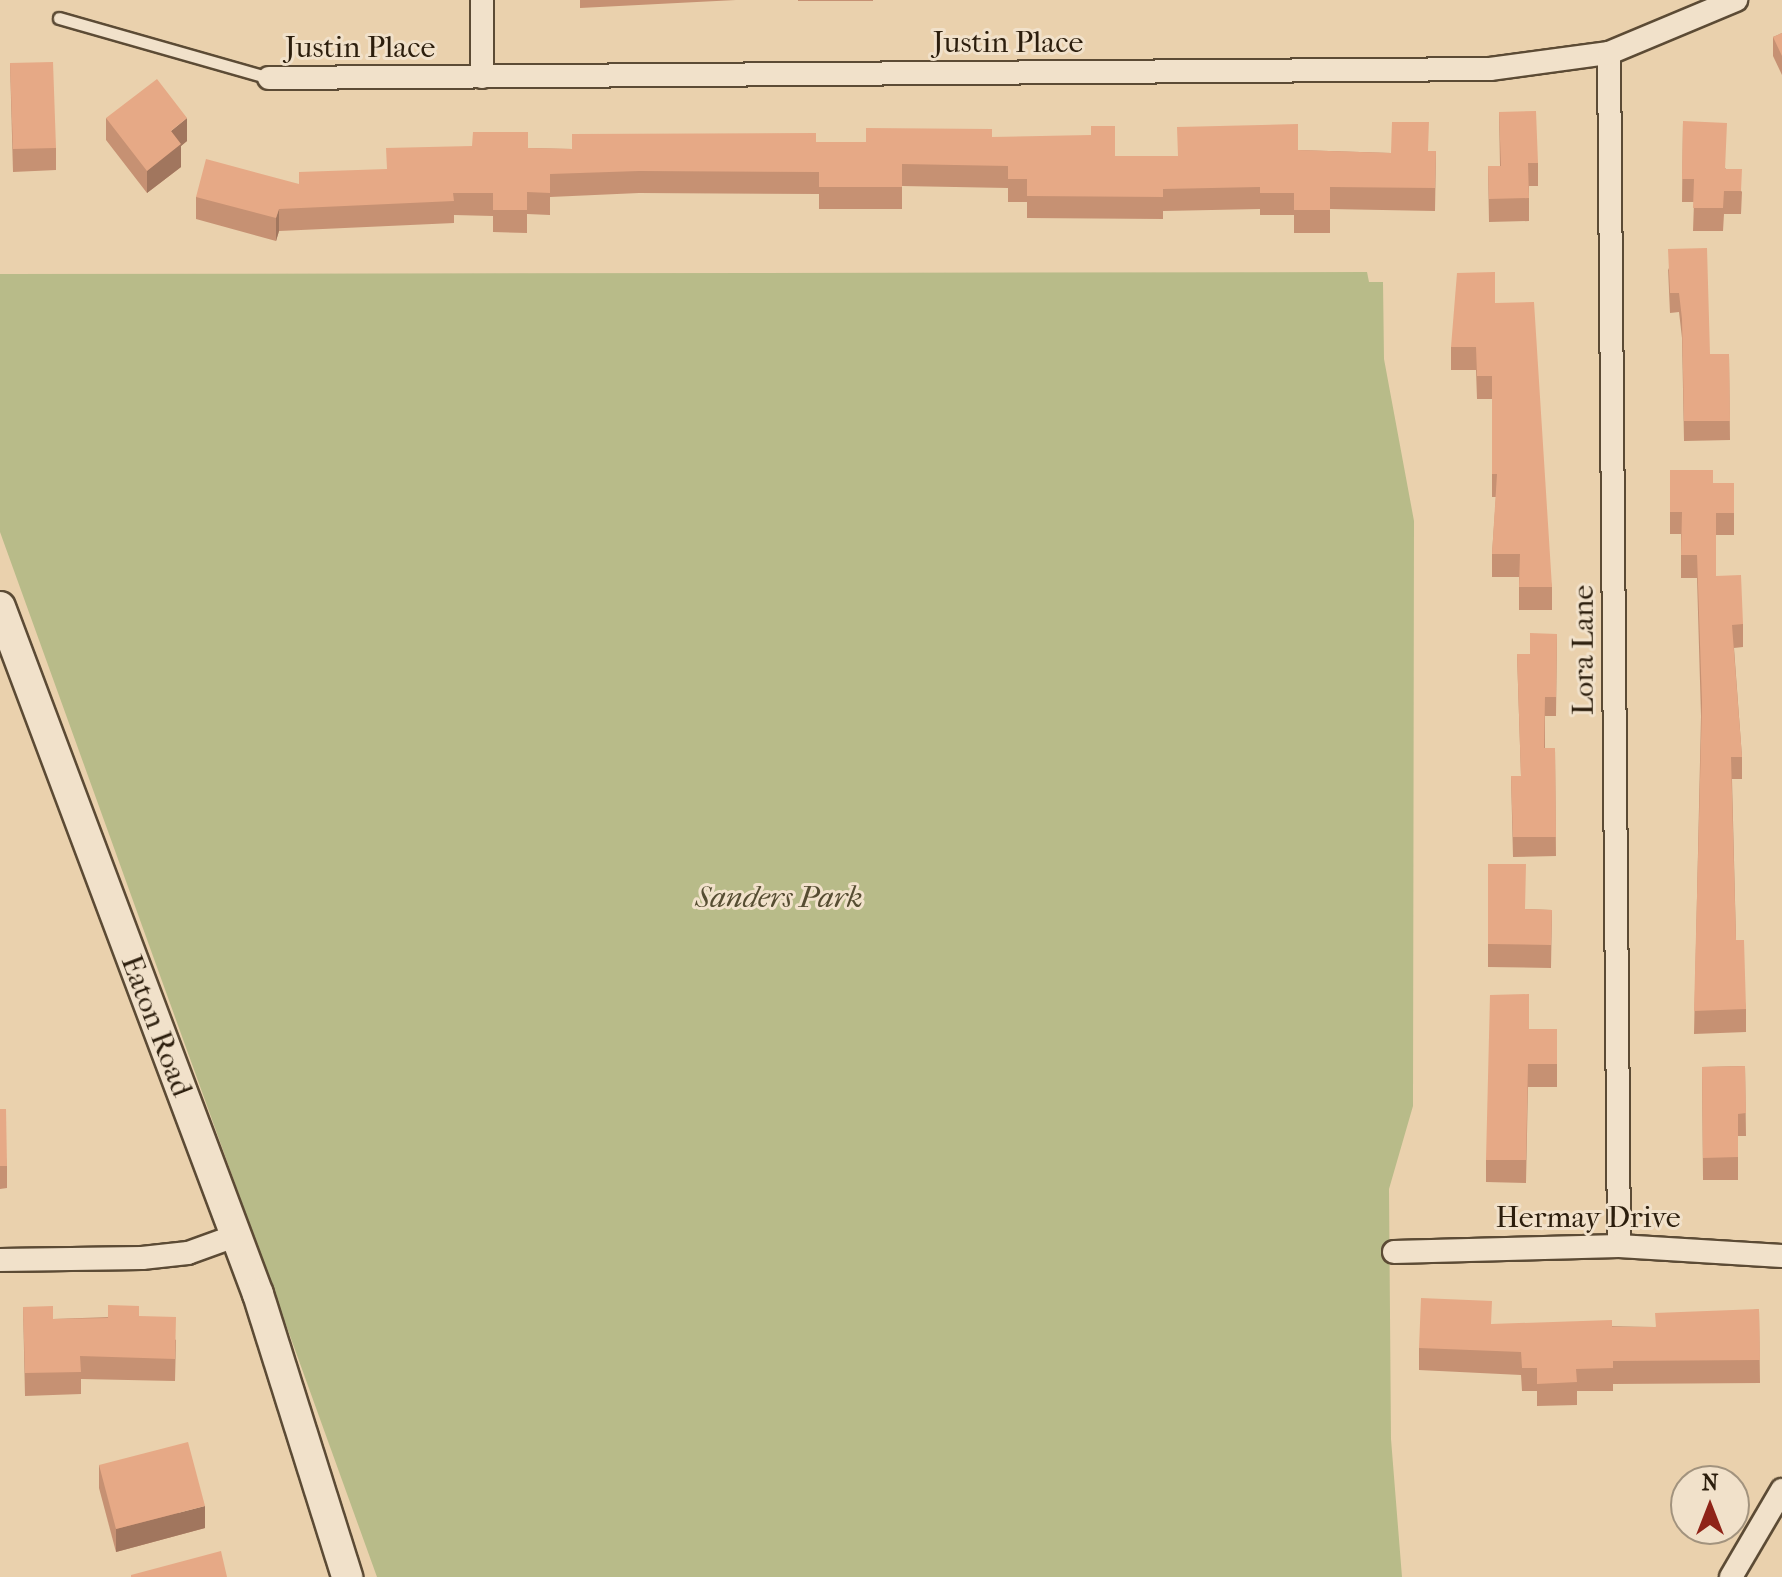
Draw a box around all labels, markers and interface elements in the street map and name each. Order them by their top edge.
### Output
street label: Justin Place [933,25,1083,61]
street label: Justin Place [285,30,435,66]
street label: Lora Lane [1566,585,1602,715]
park label: Sanders Park [695,880,863,916]
street label: Eaton Road [113,950,199,1102]
street label: Hermay Drive [1495,1200,1681,1236]
north arrow [1670,1465,1750,1545]
text: N [1702,1470,1718,1496]

